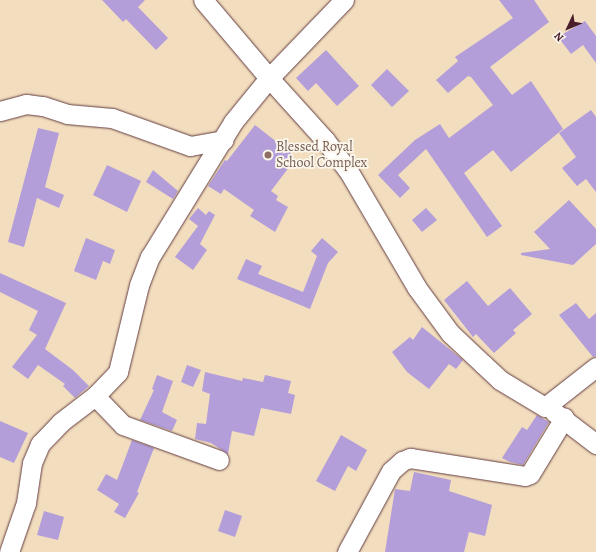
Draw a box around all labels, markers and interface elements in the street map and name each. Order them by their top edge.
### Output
north arrow [548,8,588,48]
text: N [551,29,567,45]
place label: Blessed Royal School Complex [276,139,367,172]
marker: Blessed Royal School Complex [263,150,273,160]

